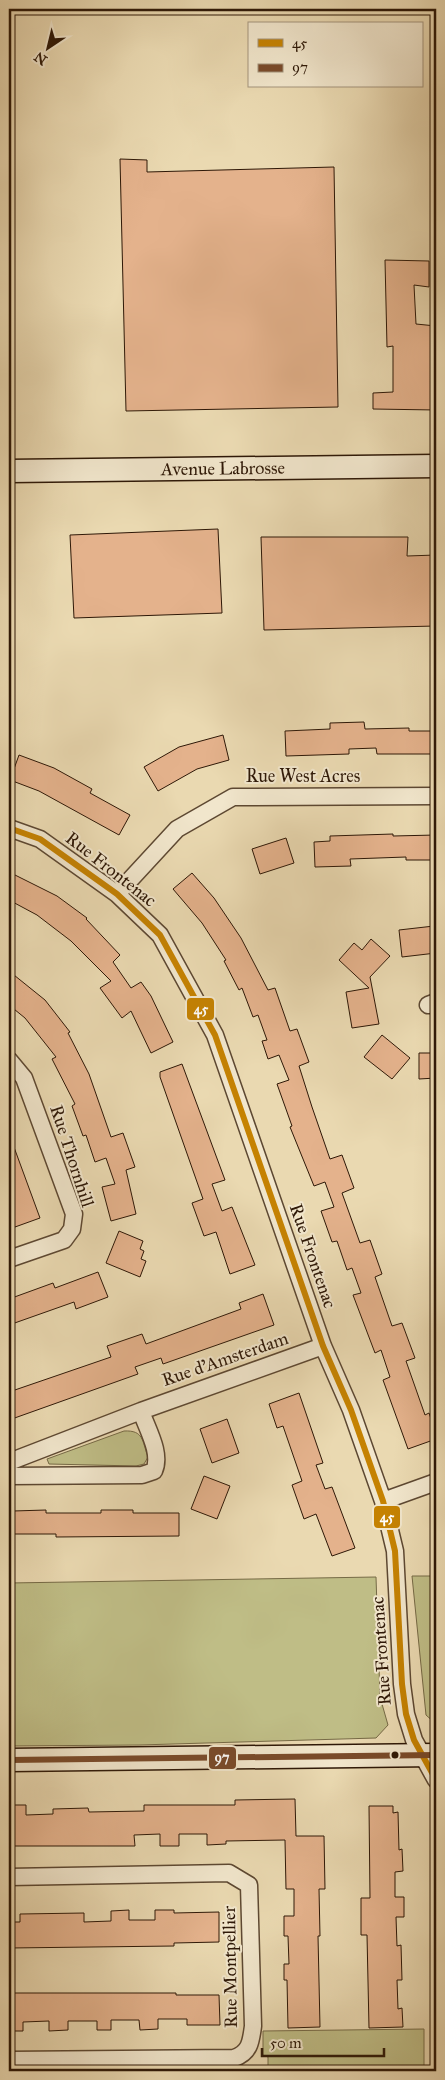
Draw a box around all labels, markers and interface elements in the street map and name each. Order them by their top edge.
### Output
north arrow [22,22,72,72]
legend [248,22,422,88]
text: 45 [292,34,307,52]
text: N [31,48,51,69]
text: 97 [292,58,308,76]
street label: Avenue Labrosse [160,457,285,480]
street label: Rue West Acres [246,765,360,787]
street label: Rue Frontenac [61,827,161,912]
line badge: 45 [186,997,215,1021]
text: 45 [194,1001,209,1019]
street label: Rue Thornhill [45,1102,99,1210]
street label: Rue Frontenac [285,1201,341,1312]
street label: Rue d'Amsterdam [159,1327,291,1391]
line badge: 45 [373,1505,401,1529]
text: 45 [380,1509,395,1527]
street label: Rue Frontenac [366,1595,396,1706]
line badge: 97 [208,1746,237,1770]
text: 97 [215,1749,230,1767]
unlabelled marker [390,1750,400,1760]
street label: Rue Montpellier [218,1905,242,2028]
scale bar [262,2025,385,2057]
text: 50 m [270,2034,302,2052]

